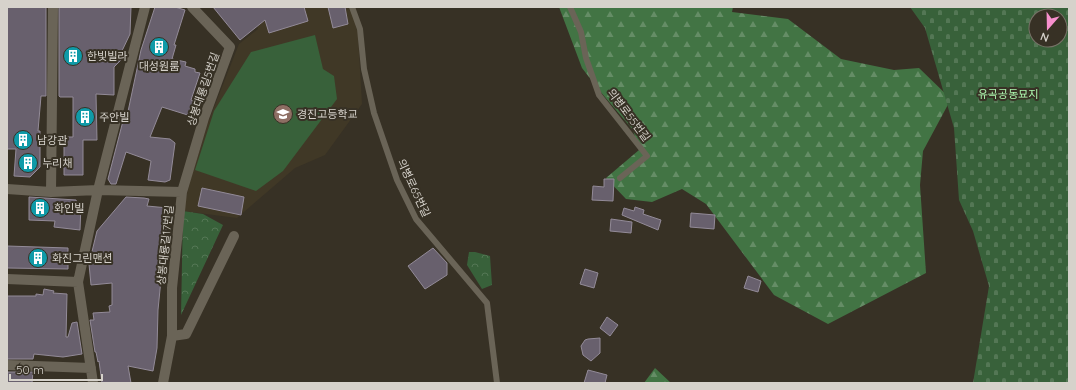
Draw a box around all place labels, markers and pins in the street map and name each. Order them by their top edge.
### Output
building icon: 대성원룸 [148,36,170,58]
building icon: 한빛빌라 [62,45,84,67]
place label: 한빛빌라 [87,49,127,63]
place label: 대성원룸 [139,59,179,73]
school or university icon: 경진고등학교 [272,103,294,125]
building icon: 주안빌 [74,106,96,128]
place label: 경진고등학교 [297,107,358,121]
place label: 주안빌 [99,110,129,124]
building icon: 남강관 [12,129,34,151]
place label: 남강관 [37,133,67,147]
building icon: 누리채 [17,152,39,174]
place label: 누리채 [42,156,72,170]
building icon: 화인빌 [29,197,51,219]
place label: 화인빌 [54,201,84,215]
building icon: 화진그린맨션 [27,247,49,269]
place label: 화진그린맨션 [52,251,113,265]

